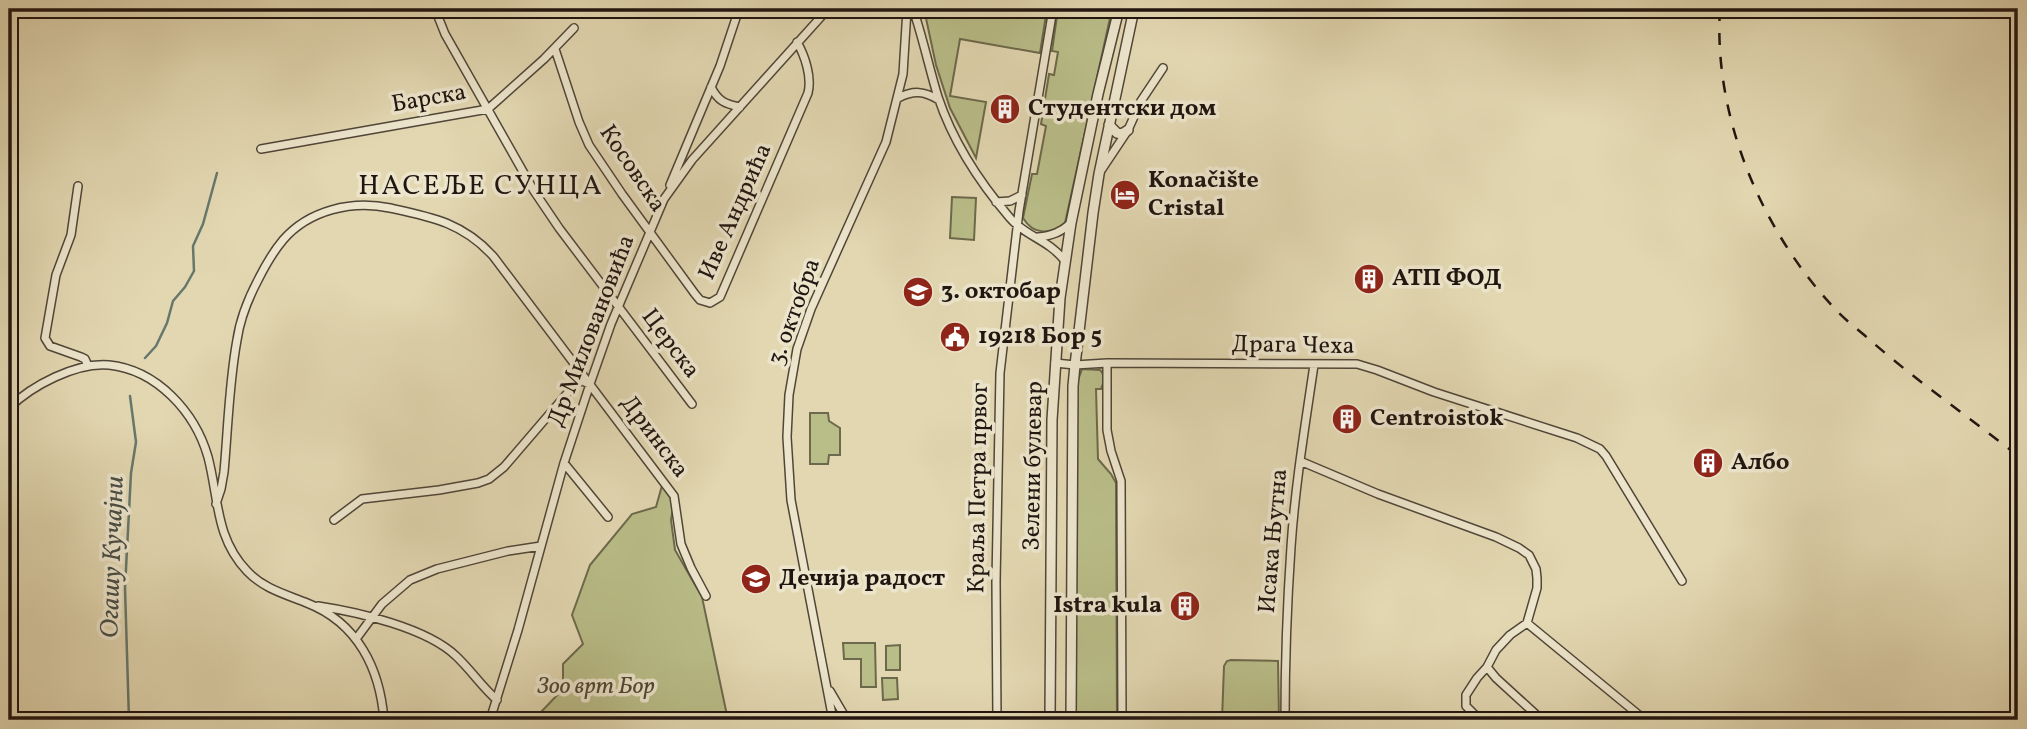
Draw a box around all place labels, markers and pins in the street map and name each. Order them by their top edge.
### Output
building icon: Студентски дом [988,92,1022,126]
place label: Студентски дом [1028,92,1216,126]
place label: Konačište Cristal [1148,164,1259,226]
hotel icon: Konačište Cristal [1108,178,1142,212]
building icon: АТП ФОД [1352,262,1386,296]
place label: АТП ФОД [1392,262,1502,296]
school or university icon: 3. октобар [901,275,935,309]
place label: 3. октобар [941,275,1061,309]
public building icon: 19218 Бор 5 [938,320,972,354]
place label: 19218 Бор 5 [978,320,1102,354]
building icon: Centroistok [1330,402,1364,436]
place label: Centroistok [1370,402,1504,436]
building icon: Албо [1691,446,1725,480]
place label: Албо [1731,446,1789,480]
school or university icon: Дечија радост [739,562,773,596]
place label: Дечија радост [779,562,945,596]
place label: Istra kula [1053,589,1162,623]
building icon: Istra kula [1168,589,1202,623]

